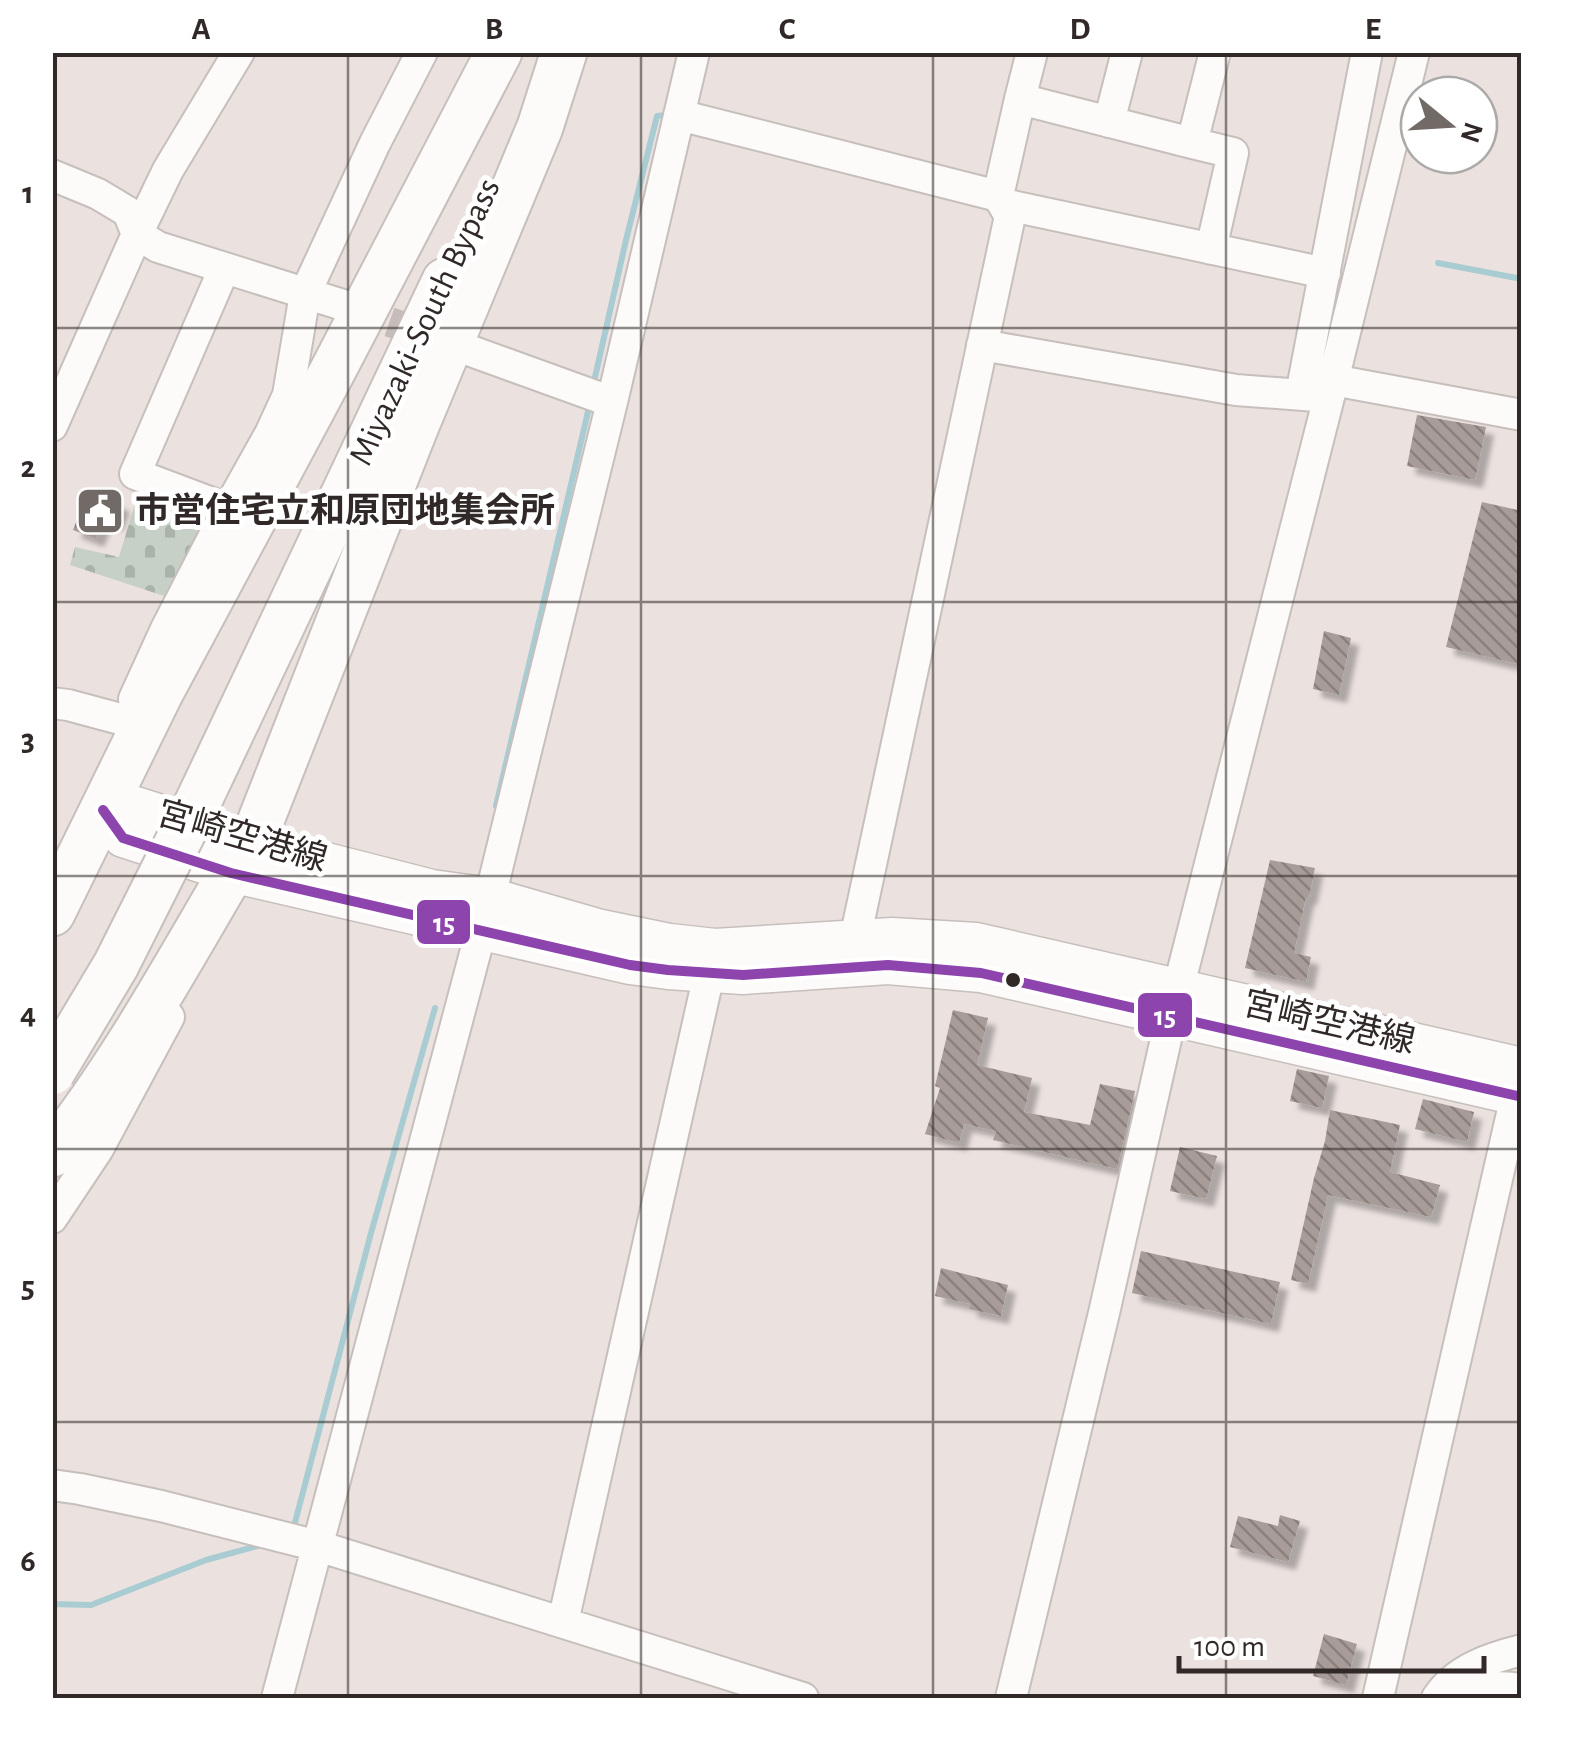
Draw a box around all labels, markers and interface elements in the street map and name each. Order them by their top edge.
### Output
text: A [191,13,211,45]
text: B [485,13,503,45]
text: C [779,13,796,45]
text: D [1070,13,1091,45]
text: E [1365,13,1381,45]
north arrow [1399,75,1499,175]
text: N [1455,119,1487,146]
street label: Miyazaki-South Bypass [343,173,507,471]
text: 1 [22,177,34,209]
text: 2 [20,451,36,483]
public building icon: 市営住宅立和原団地集会所 [74,485,126,537]
place label: 市営住宅立和原団地集会所 [135,491,555,529]
text: 3 [21,724,35,756]
street label: 宮崎空港線 [153,794,331,878]
line badge: 15 [415,898,472,946]
text: 15 [433,910,455,938]
unlabelled marker [1003,970,1023,990]
street label: 宮崎空港線 [1240,984,1419,1060]
line badge: 15 [1136,991,1194,1039]
text: 4 [20,998,36,1030]
text: 15 [1154,1003,1176,1031]
text: 5 [21,1271,35,1303]
text: 6 [20,1545,36,1577]
scale bar [1179,1611,1484,1673]
text: 100 m [1194,1632,1265,1662]

